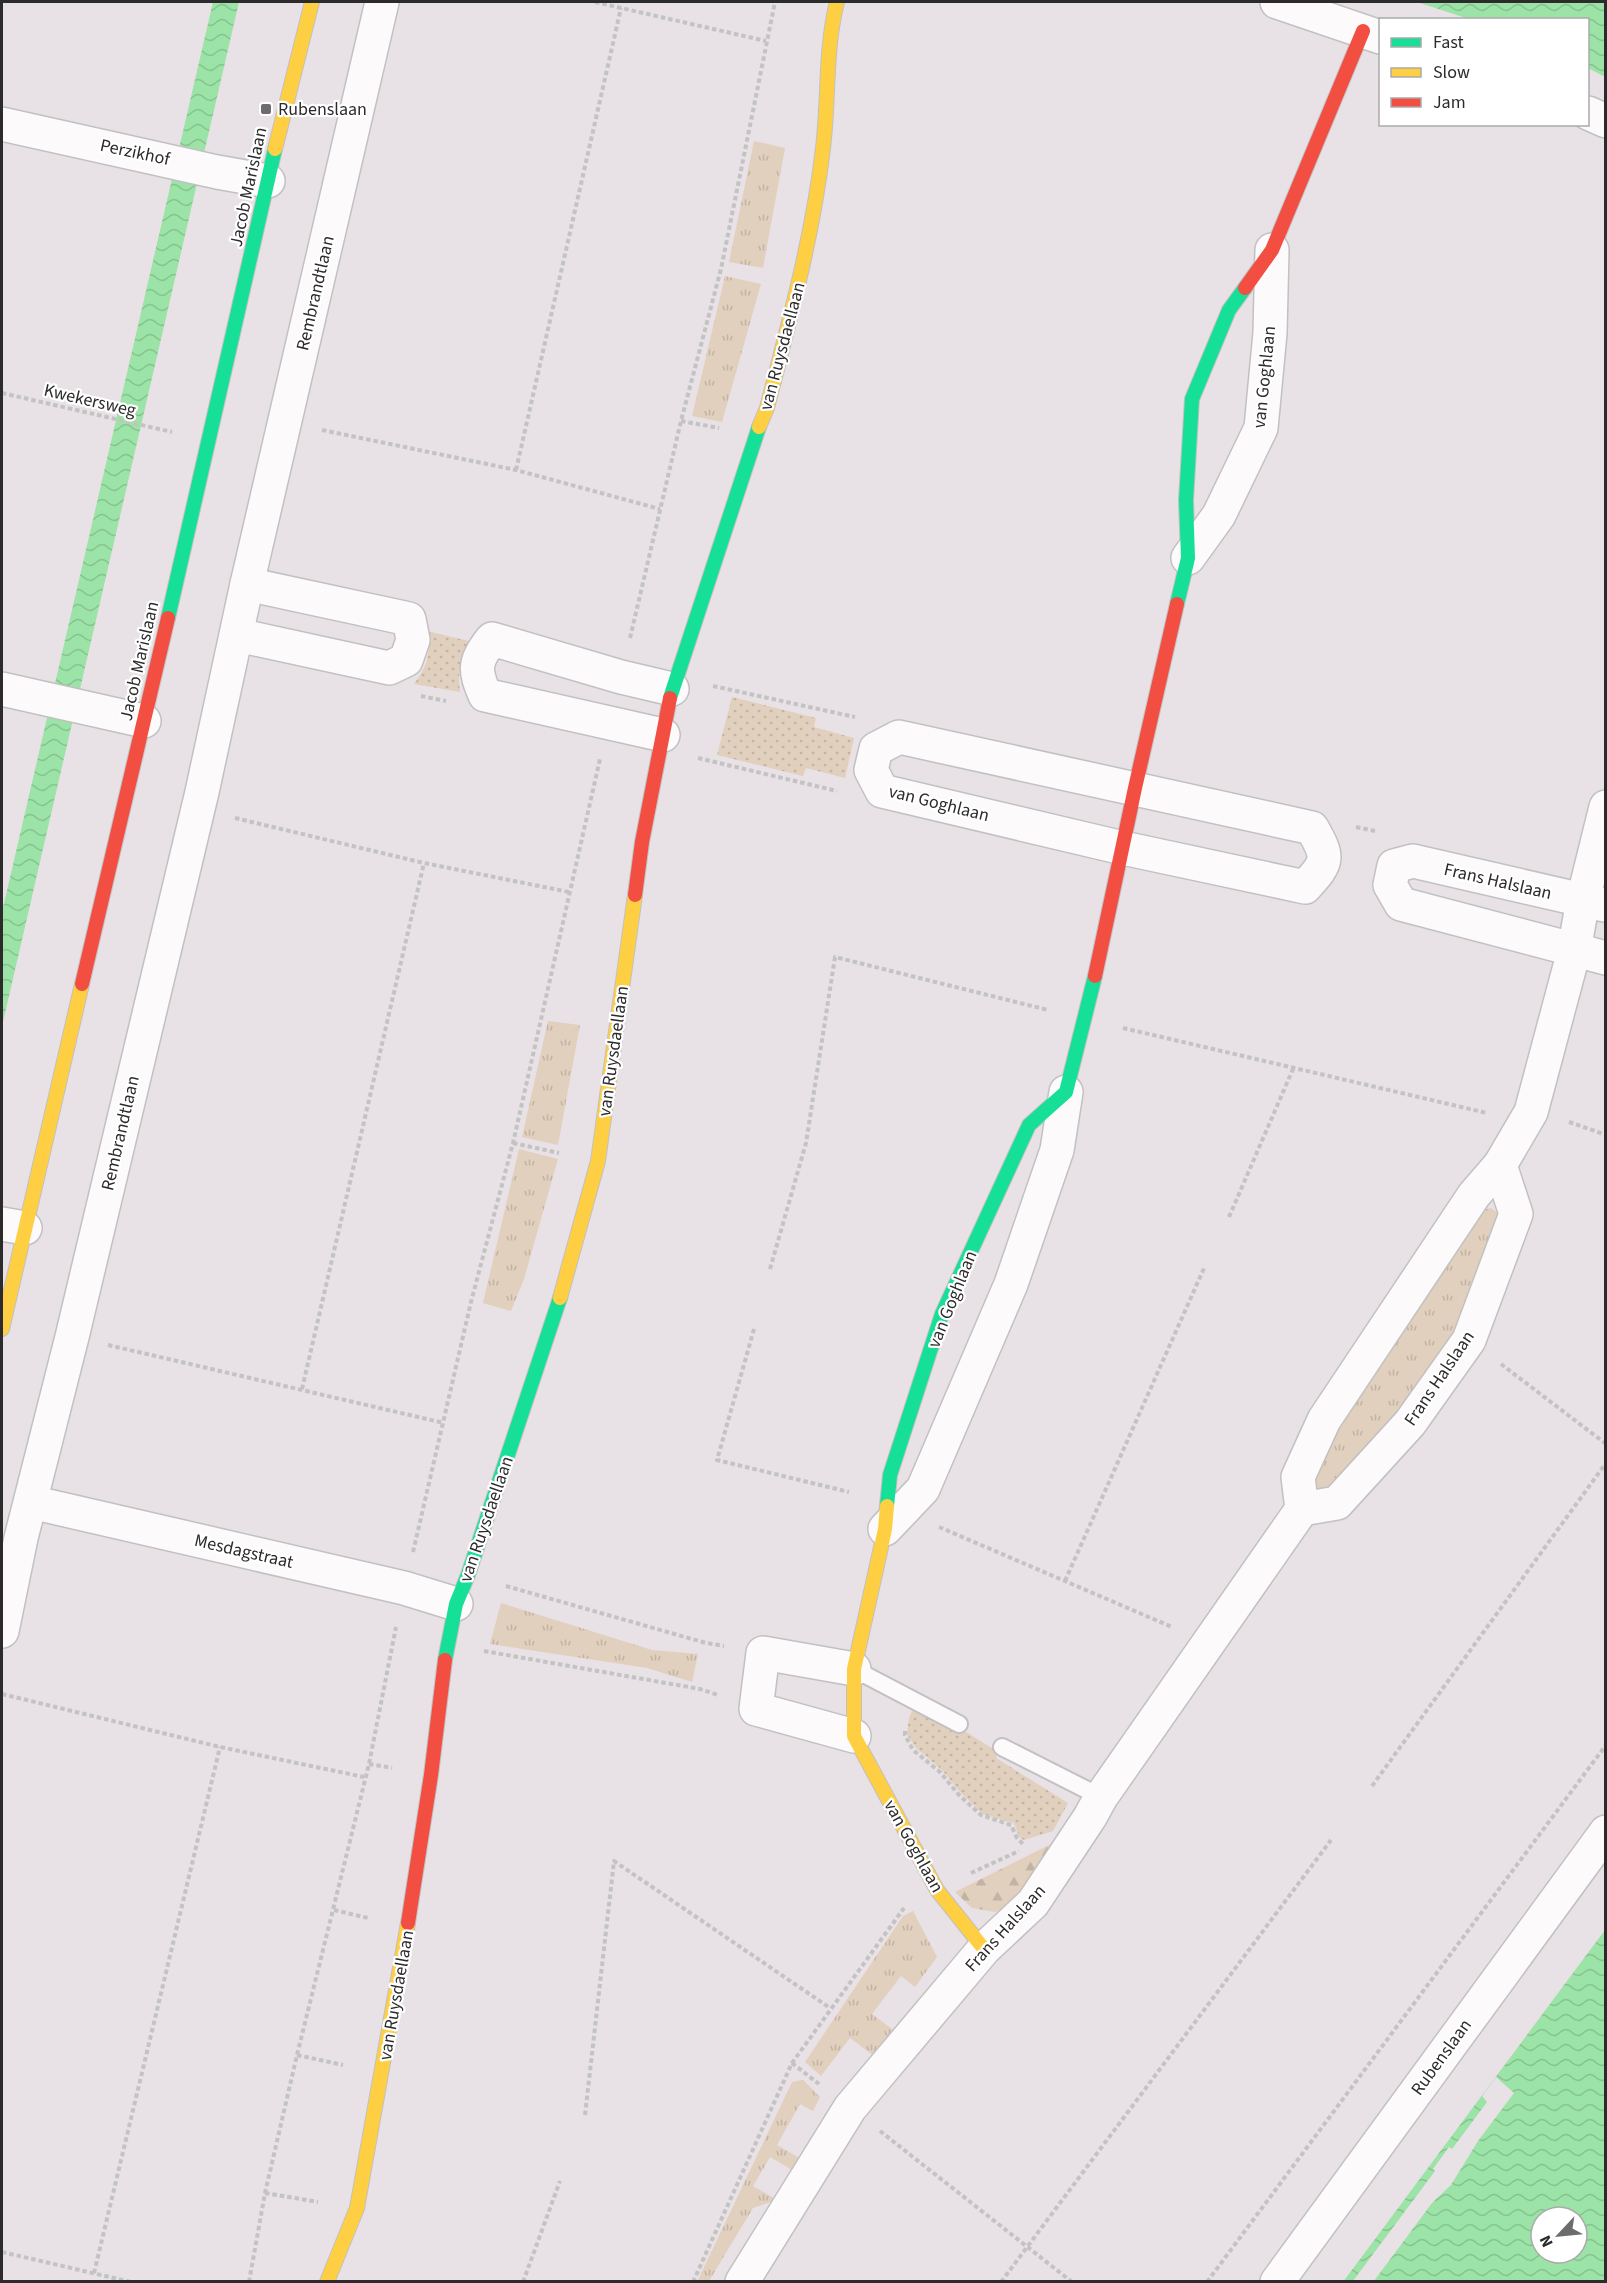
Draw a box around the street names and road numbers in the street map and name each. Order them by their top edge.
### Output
street label: Jacob Marislaan [224,125,273,249]
street label: Perzikhof [98,133,173,172]
street label: Rembrandtlaan [290,233,341,353]
street label: van Ruysdaellaan [753,279,812,413]
street label: van Goghlaan [1247,325,1282,430]
street label: Kwekersweg [41,378,138,423]
street label: Jacob Marislaan [114,599,165,723]
street label: van Goghlaan [886,779,992,828]
street label: Frans Halslaan [1442,857,1554,906]
street label: van Ruysdaellaan [592,984,635,1118]
street label: Rembrandtlaan [95,1073,146,1193]
street label: van Goghlaan [922,1247,983,1352]
street label: Frans Halslaan [1398,1326,1481,1431]
street label: van Ruysdaellaan [453,1453,520,1586]
street label: Mesdagstraat [192,1528,296,1575]
street label: van Goghlaan [878,1795,949,1897]
street label: Frans Halslaan [959,1879,1051,1978]
street label: van Ruysdaellaan [373,1928,420,2062]
street label: Rubenslaan [1405,2014,1478,2101]

